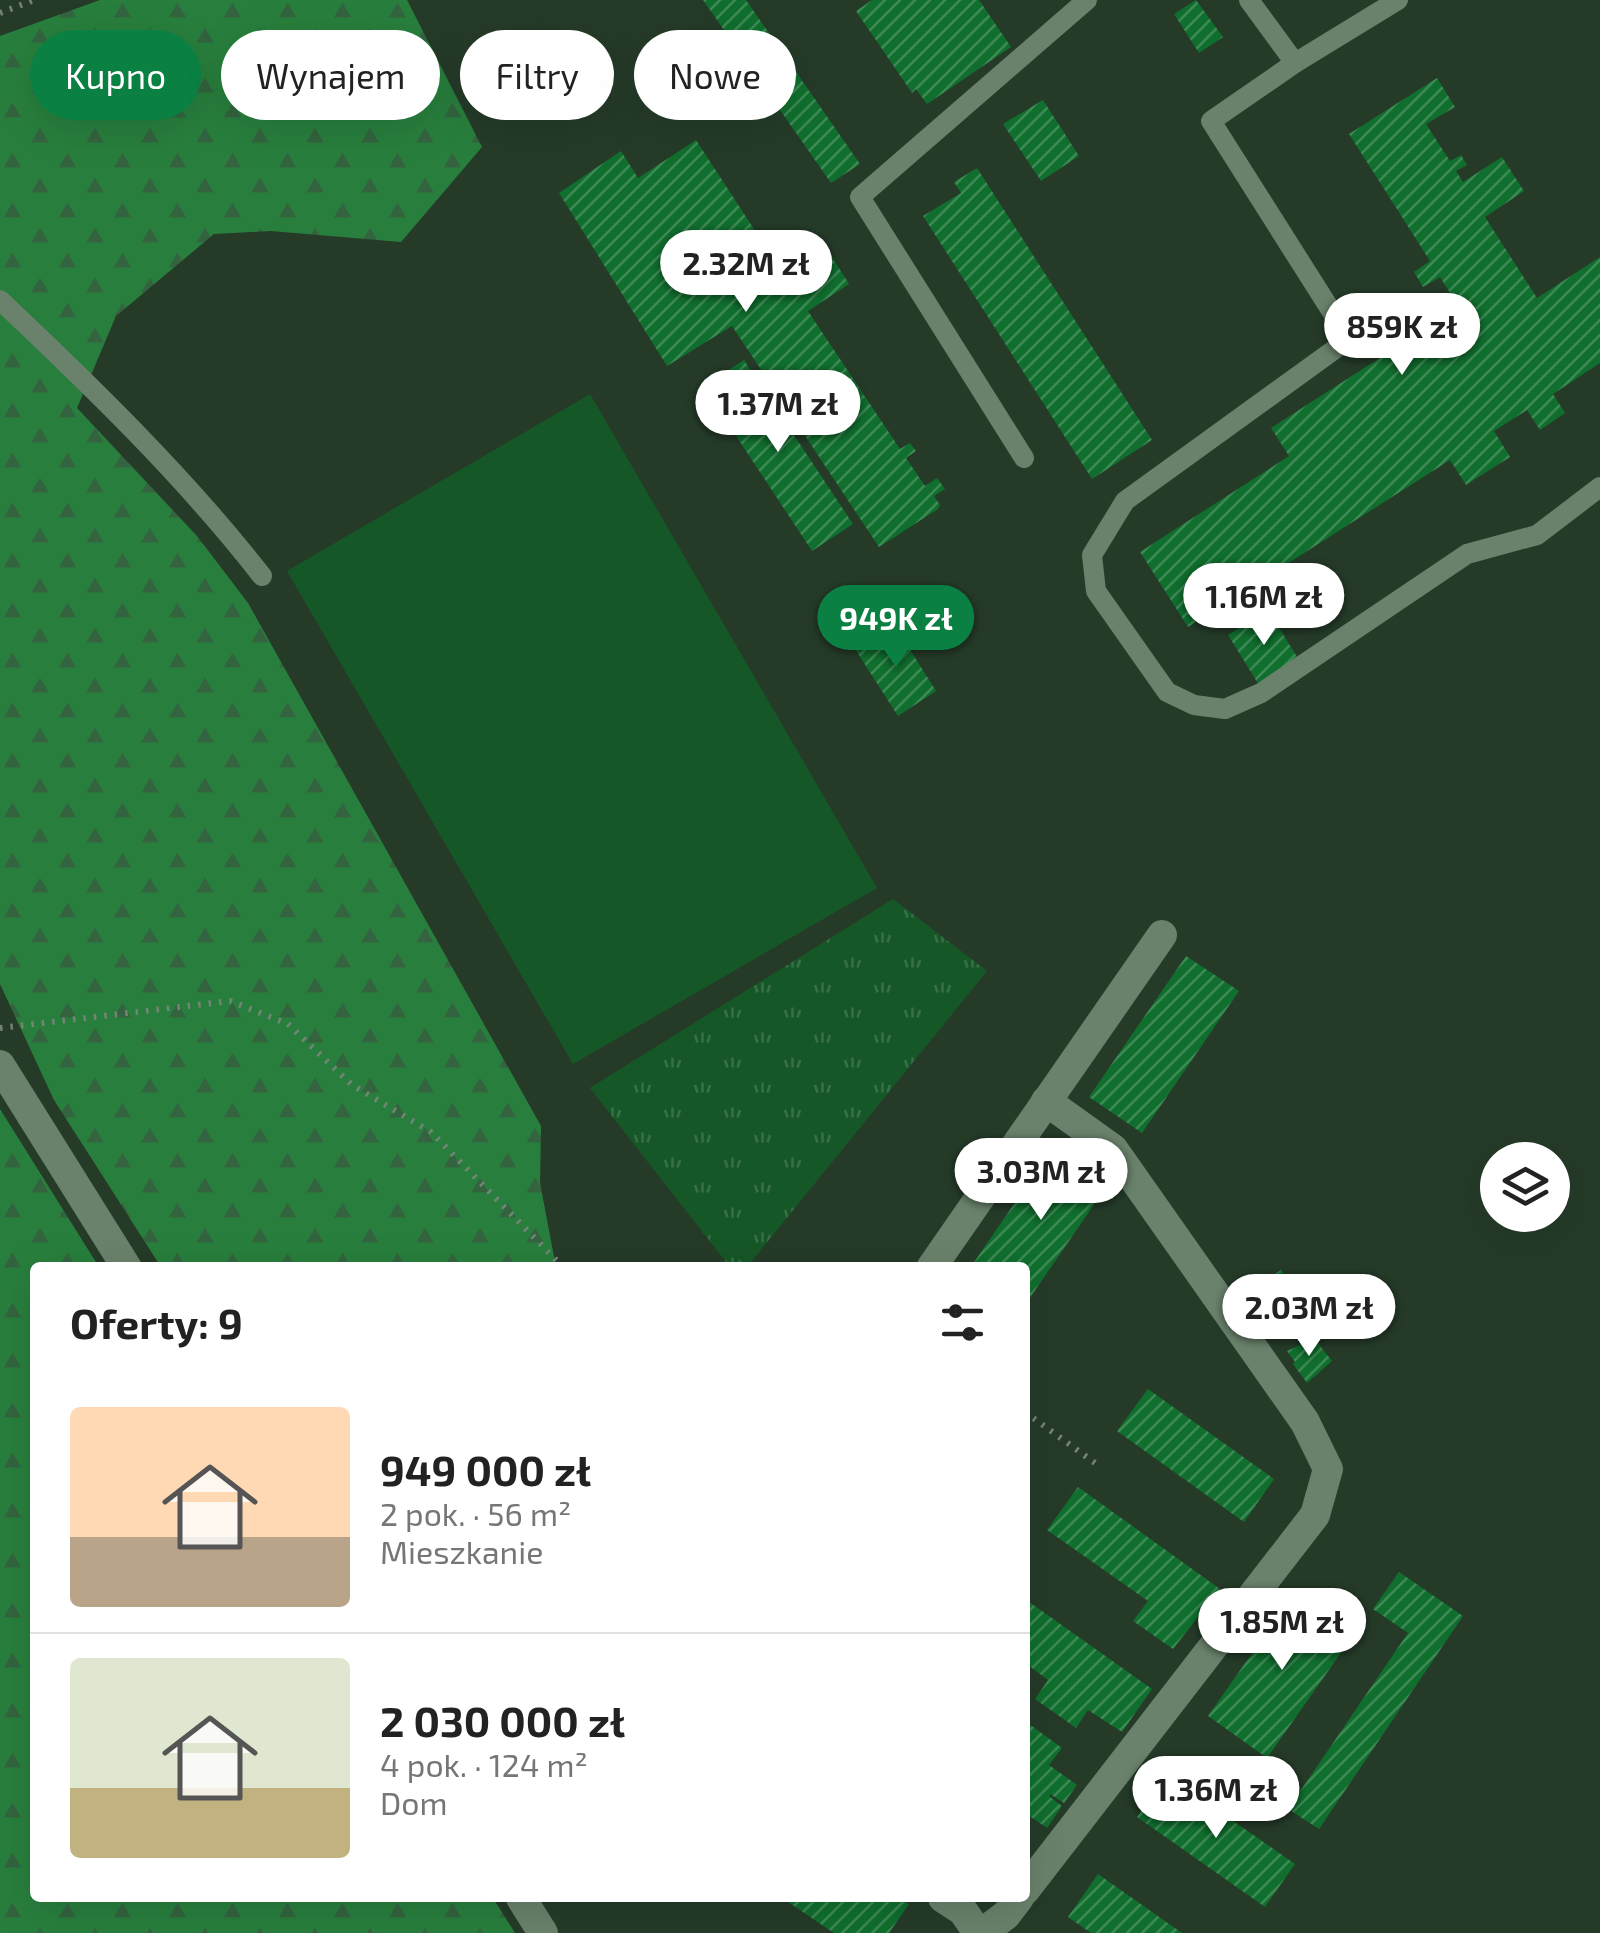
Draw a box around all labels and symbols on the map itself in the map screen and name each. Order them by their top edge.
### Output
pin: 2.32M zł [643,230,849,315]
pin: 859K zł [1310,293,1494,378]
pin: 1.37M zł [675,370,881,455]
pin: 1.16M zł [1161,563,1367,648]
pin: 949K zł [804,585,988,670]
pin: 3.03M zł [938,1138,1144,1223]
pin: 2.03M zł [1206,1274,1412,1359]
pin: 1.85M zł [1179,1588,1385,1673]
pin: 1.36M zł [1113,1756,1319,1841]

